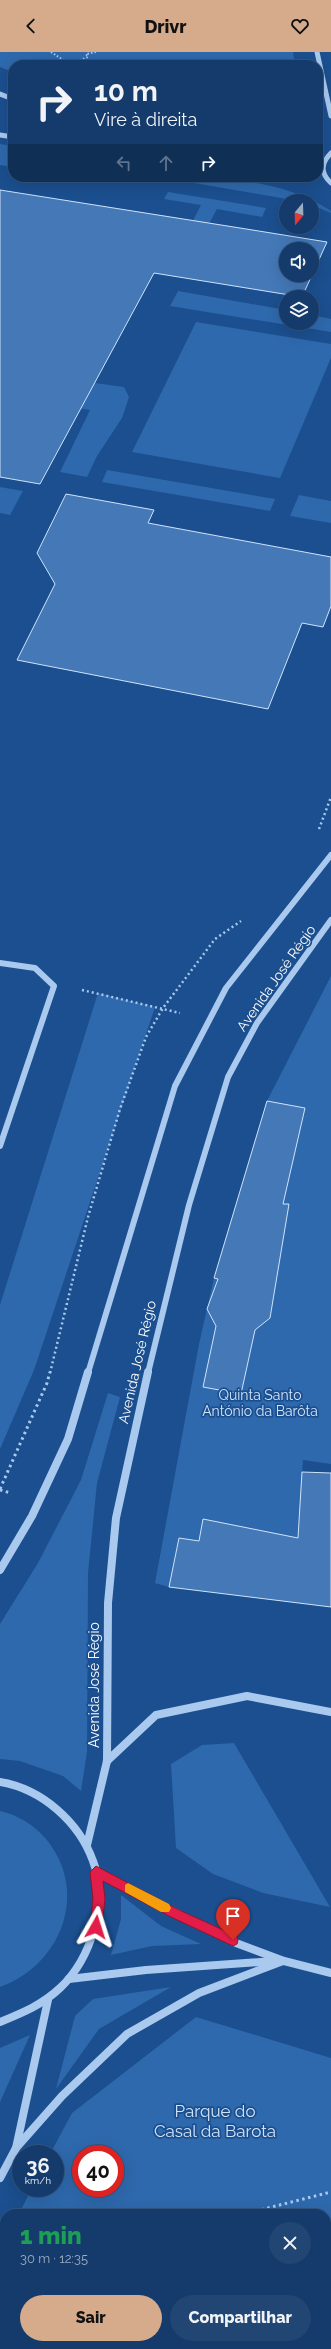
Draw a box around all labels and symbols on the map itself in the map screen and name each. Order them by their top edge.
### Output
north arrow [279,194,319,234]
street label: Avenida José Régio [233,922,319,1034]
street label: Avenida José Régio [115,1299,159,1425]
park label: Quinta Santo António da Barôta [202,1387,318,1419]
street label: Avenida José Régio [86,1622,102,1748]
pin [216,1899,250,1940]
position arrow [75,1906,117,1948]
park label: Parque do Casal da Barota [154,2101,276,2141]
speed limit sign: 40 [72,2145,124,2197]

